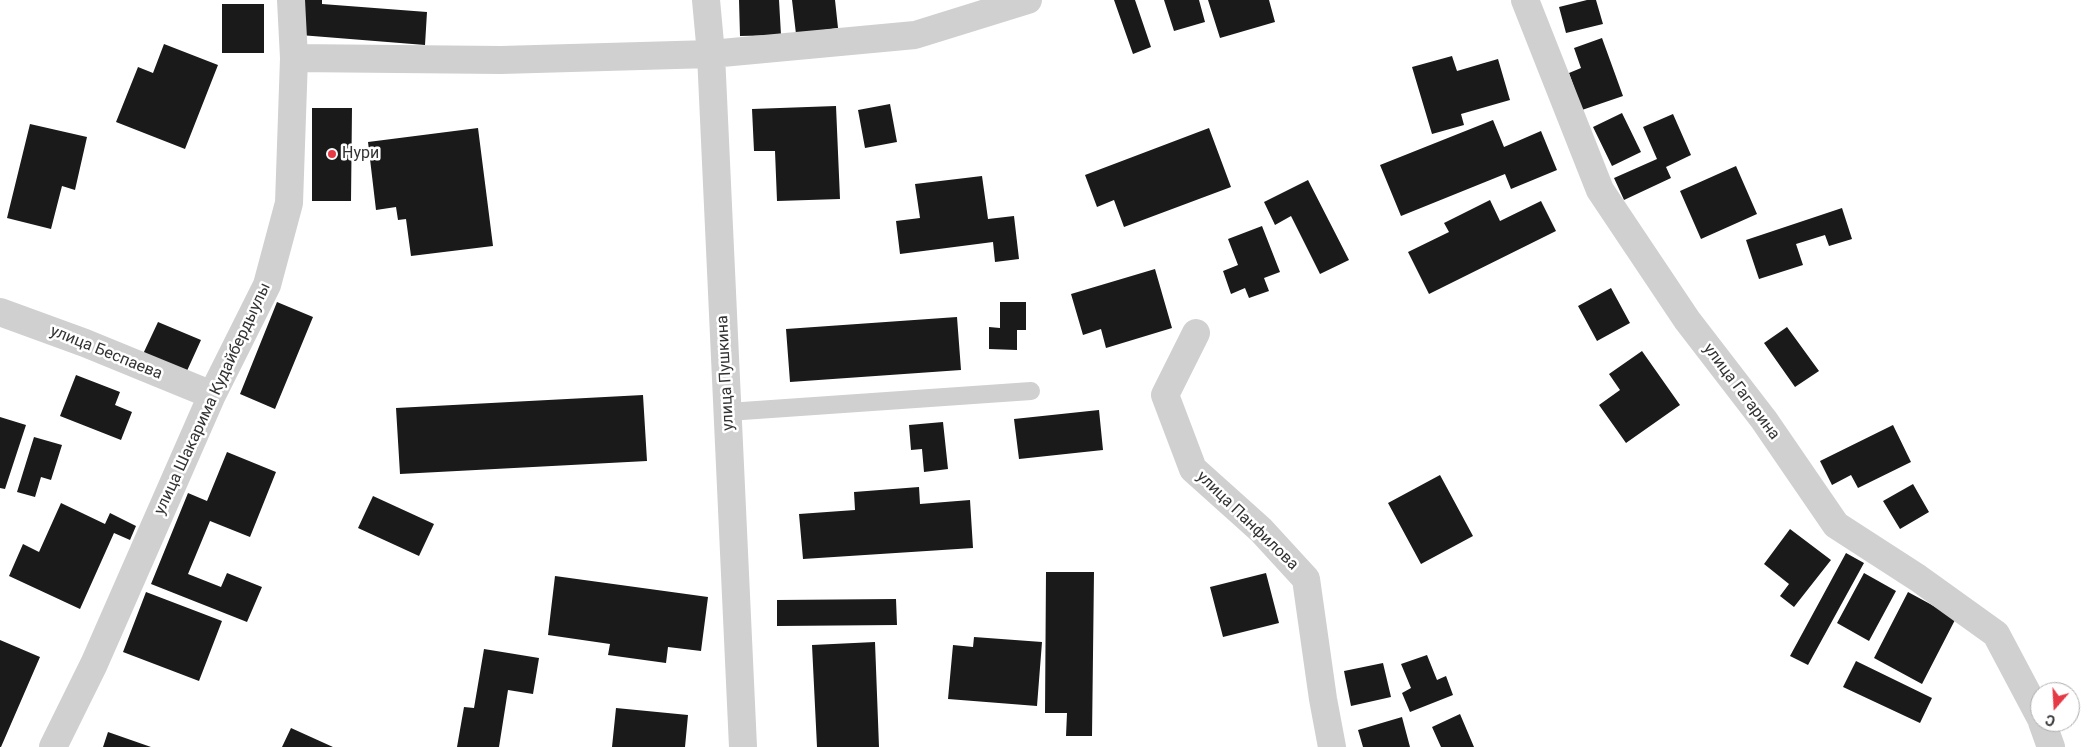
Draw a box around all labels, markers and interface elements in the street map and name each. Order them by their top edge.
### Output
place label: Нури [342,144,379,164]
marker: Нури [326,148,338,160]
street label: улица Шакарима Кудайбердыулы [151,280,275,518]
street label: улица Пушкина [713,315,739,431]
street label: улица Беспаева [47,322,165,384]
street label: улица Гагарина [1699,340,1783,444]
street label: улица Панфилова [1192,467,1302,575]
north arrow [2030,682,2080,732]
text: С [2044,711,2057,729]

